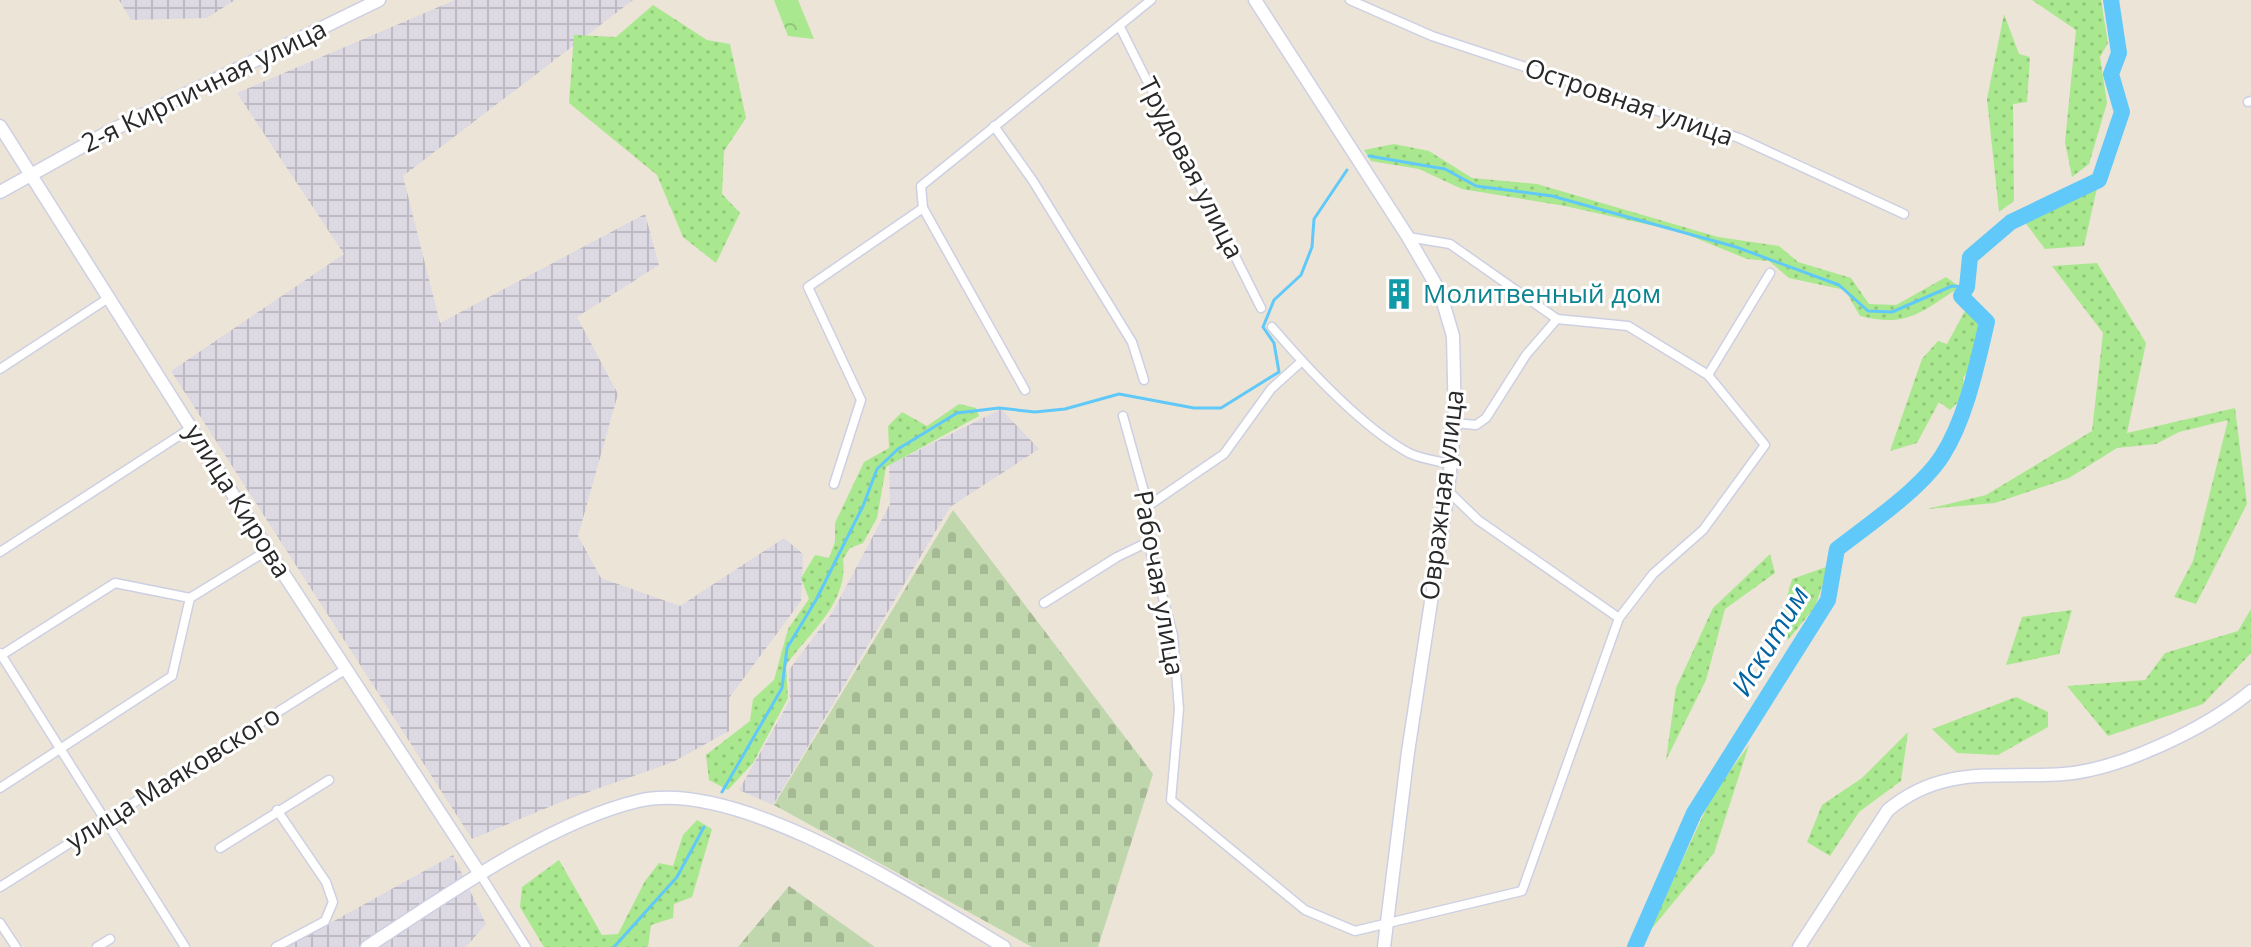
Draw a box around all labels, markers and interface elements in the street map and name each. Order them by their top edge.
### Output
street label: 2-я Кирпичная улица [75,10,332,160]
street label: Островная улица [1520,48,1739,154]
street label: Трудовая улица [1131,70,1253,265]
place label: Молитвенный дом [1423,275,1661,311]
building icon: Молитвенный дом [1382,277,1416,311]
street label: Овражная улица [1410,388,1472,602]
street label: улица Кирова [177,417,301,584]
street label: Рабочая улица [1126,487,1194,678]
water label: Искитим [1722,579,1817,702]
street label: улица Маяковского [58,697,287,858]

